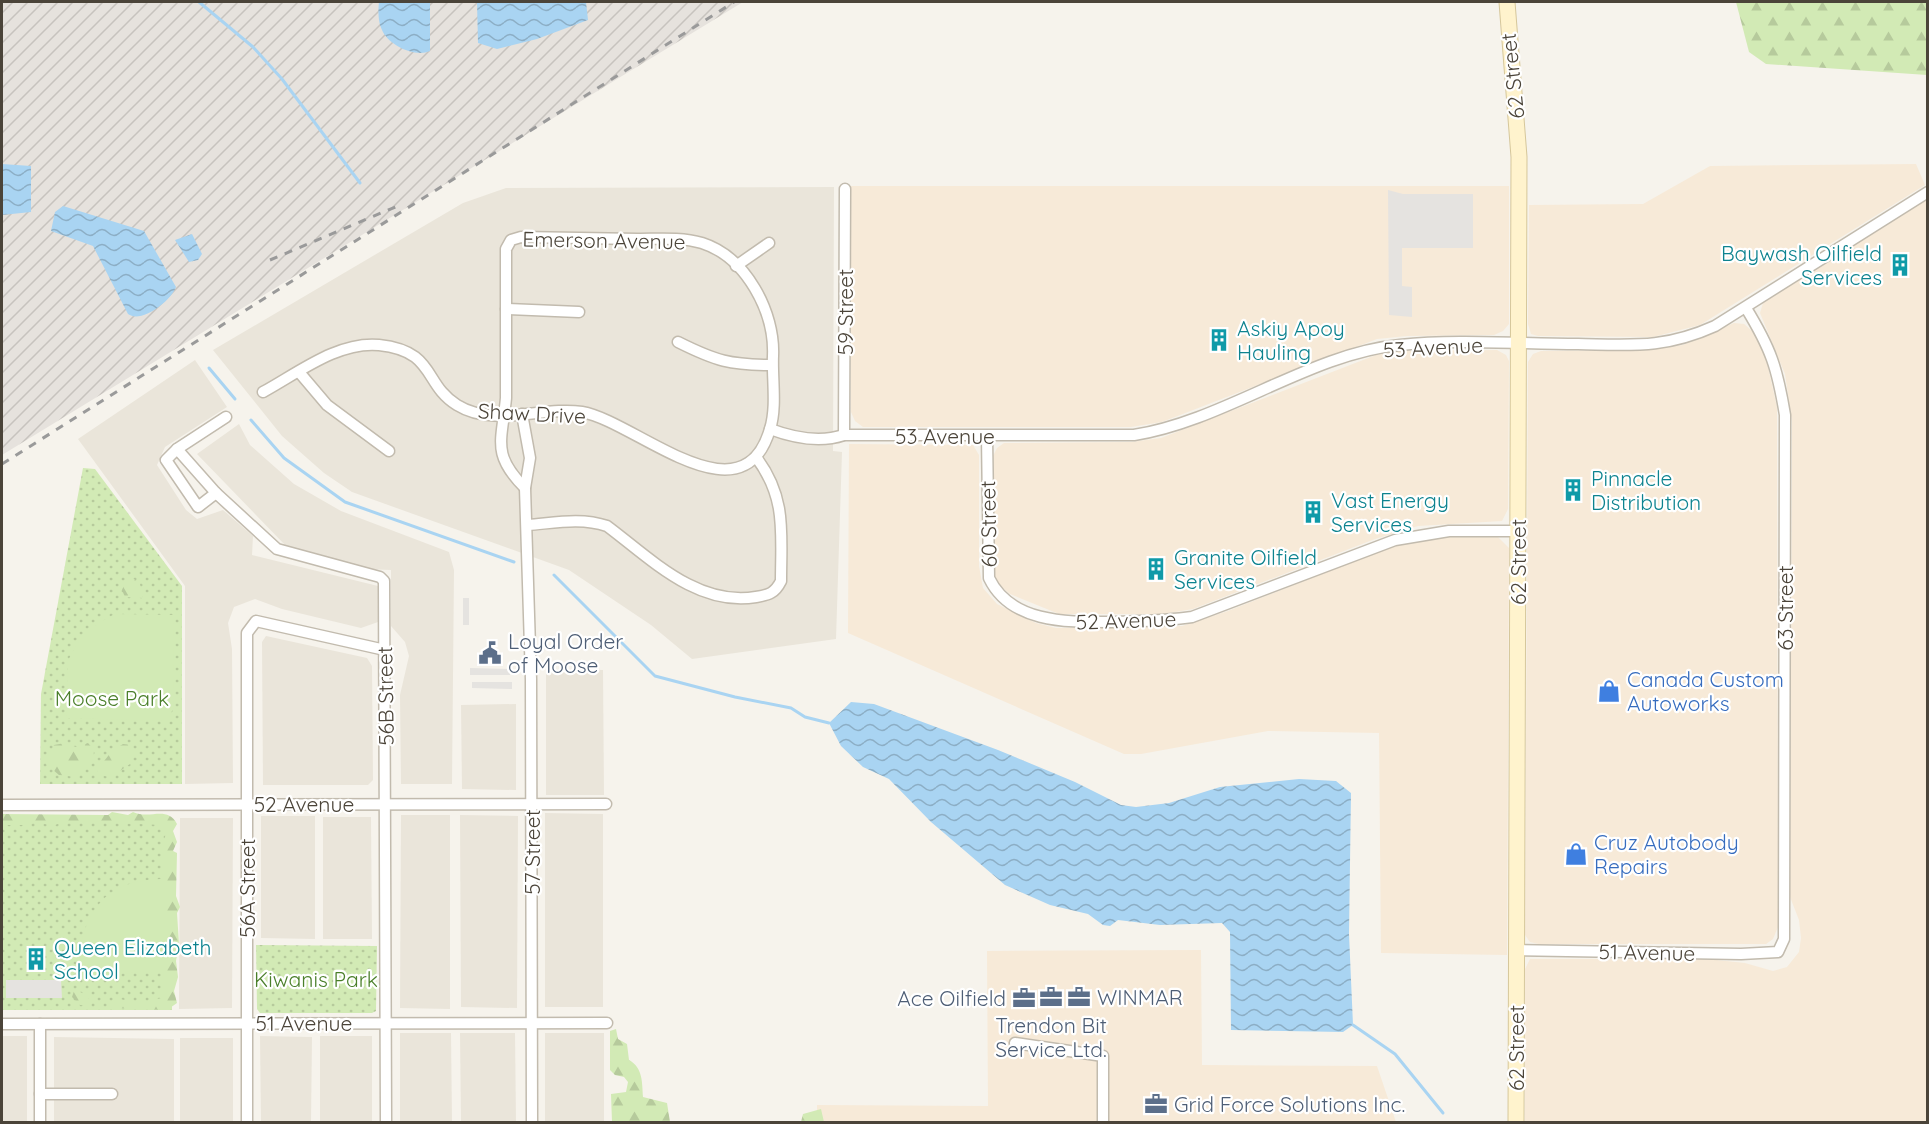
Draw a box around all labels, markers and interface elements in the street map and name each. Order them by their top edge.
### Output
street label: 62 Street [1495,32,1529,120]
street label: Emerson Avenue [522,226,686,254]
place label: Baywash Oilfield Services [1721,240,1882,290]
building icon: Baywash Oilfield Services [1887,252,1913,278]
street label: 59 Street [832,269,858,355]
place label: Askiy Apoy Hauling [1237,315,1345,365]
building icon: Askiy Apoy Hauling [1206,327,1232,353]
street label: 53 Avenue [1382,331,1484,363]
street label: Shaw Drive [477,397,587,429]
street label: 53 Avenue [895,423,995,449]
place label: Pinnacle Distribution [1591,465,1701,515]
building icon: Pinnacle Distribution [1560,477,1586,503]
street label: 60 Street [974,480,1002,568]
place label: Vast Energy Services [1331,487,1449,537]
building icon: Vast Energy Services [1300,499,1326,525]
street label: 62 Street [1505,519,1531,605]
place label: Granite Oilfield Services [1174,544,1317,594]
building icon: Granite Oilfield Services [1143,556,1169,582]
street label: 63 Street [1772,565,1798,651]
street label: 52 Avenue [1075,605,1177,635]
place label: Loyal Order of Moose [508,628,623,678]
public building icon: Loyal Order of Moose [477,640,503,666]
street label: 56B Street [371,646,399,746]
place label: Canada Custom Autoworks [1627,666,1784,716]
shop icon: Canada Custom Autoworks [1596,678,1622,704]
park label: Moose Park [55,685,169,711]
street label: 52 Avenue [254,791,354,817]
street label: 57 Street [519,809,545,895]
place label: Cruz Autobody Repairs [1594,829,1739,879]
street label: 56A Street [234,838,260,938]
shop icon: Cruz Autobody Repairs [1563,841,1589,867]
place label: Queen Elizabeth School [54,934,212,984]
street label: 51 Avenue [1598,938,1696,966]
building icon: Queen Elizabeth School [23,946,49,972]
park label: Kiwanis Park [254,966,378,992]
office icon: Trendon Bit Service Ltd. [1038,984,1064,1010]
office icon: WINMAR [1066,984,1092,1010]
place label: WINMAR [1097,984,1183,1010]
place label: Ace Oilfield [897,985,1006,1011]
office icon: Ace Oilfield [1011,985,1037,1011]
street label: 62 Street [1503,1005,1529,1091]
street label: 51 Avenue [256,1010,352,1036]
place label: Trendon Bit Service Ltd. [995,1012,1107,1062]
office icon: Grid Force Solutions Inc. [1143,1091,1169,1117]
place label: Grid Force Solutions Inc. [1174,1091,1405,1117]

